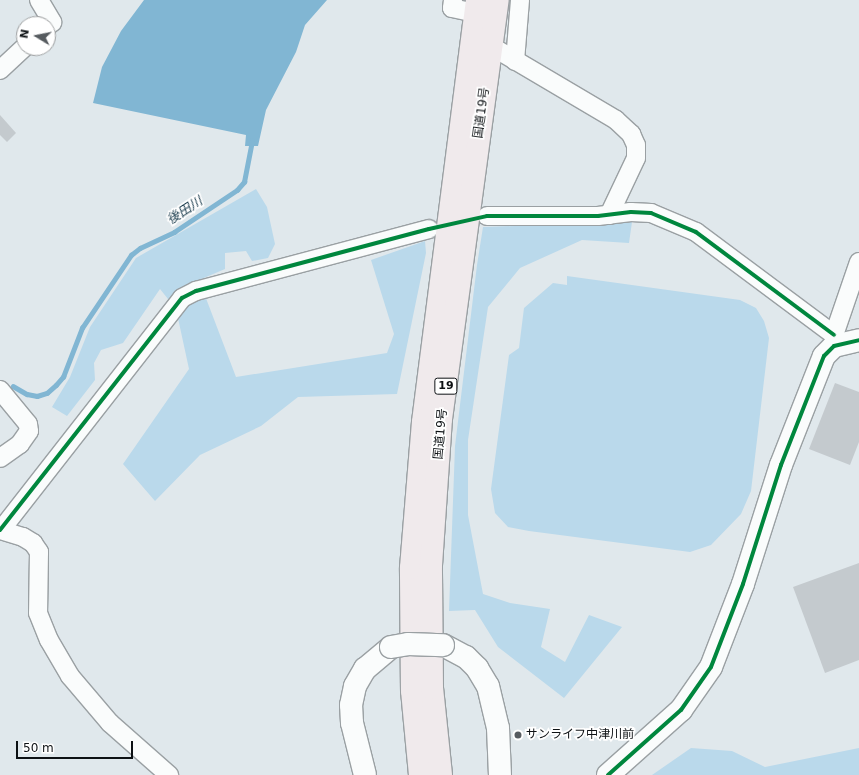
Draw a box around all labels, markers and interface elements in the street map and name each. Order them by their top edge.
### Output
north arrow [16,16,56,56]
text: N [17,28,32,40]
street label: 国道19号 [471,87,493,139]
water label: 後田川 [164,194,206,228]
road number: 19 [434,377,458,395]
street label: 国道19号 [432,408,450,460]
place label: サンライフ中津川前 [526,728,634,742]
marker: サンライフ中津川前 [513,730,523,740]
scale bar [18,733,135,759]
text: 50 m [23,741,54,755]

